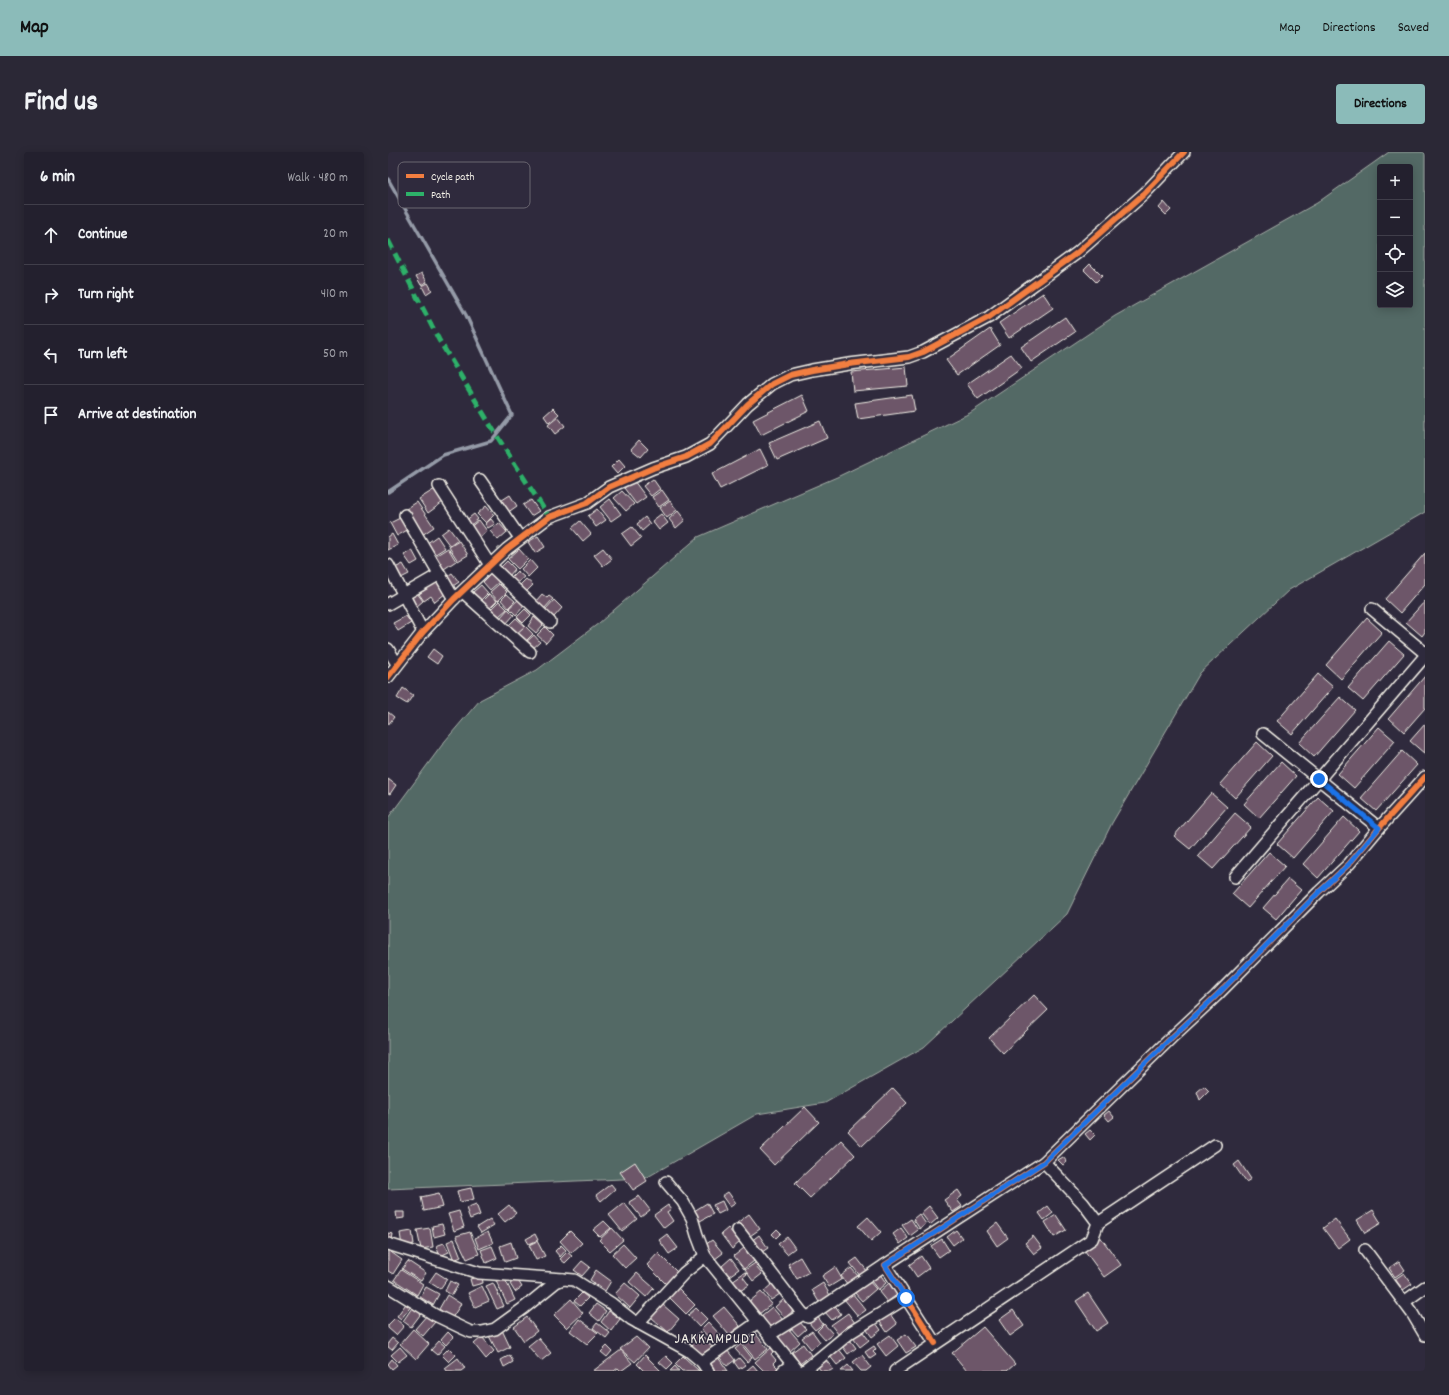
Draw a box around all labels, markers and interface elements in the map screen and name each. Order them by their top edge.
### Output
text: Map [20,15,49,42]
text: Map [1279,18,1301,38]
text: Directions [1323,18,1376,38]
text: Saved [1398,18,1429,38]
text: Find us [24,84,98,124]
button: Directions [1336,84,1425,124]
legend [398,162,530,208]
map controls [1377,164,1413,308]
button: + [1377,164,1413,200]
text: 6 min [40,166,75,190]
text: Walk · 480 m [287,169,348,188]
text: Cycle path [431,170,475,186]
text: Path [431,188,450,204]
button: − [1377,200,1413,236]
icon: ahead [40,224,62,246]
text: Continue [78,224,127,246]
text: 20 m [323,225,348,244]
button: locate [1377,236,1413,272]
button: layers [1377,272,1413,308]
icon: right [40,284,62,306]
text: Turn right [78,284,134,306]
text: 410 m [321,285,348,304]
icon: left [40,344,62,366]
text: Turn left [78,344,127,366]
text: 50 m [323,345,348,364]
icon: arrive [40,404,62,426]
text: Arrive at destination [78,404,196,426]
route end [1310,770,1328,788]
route start [897,1289,915,1307]
district label: JAKKAMPUDI [675,1329,755,1351]

